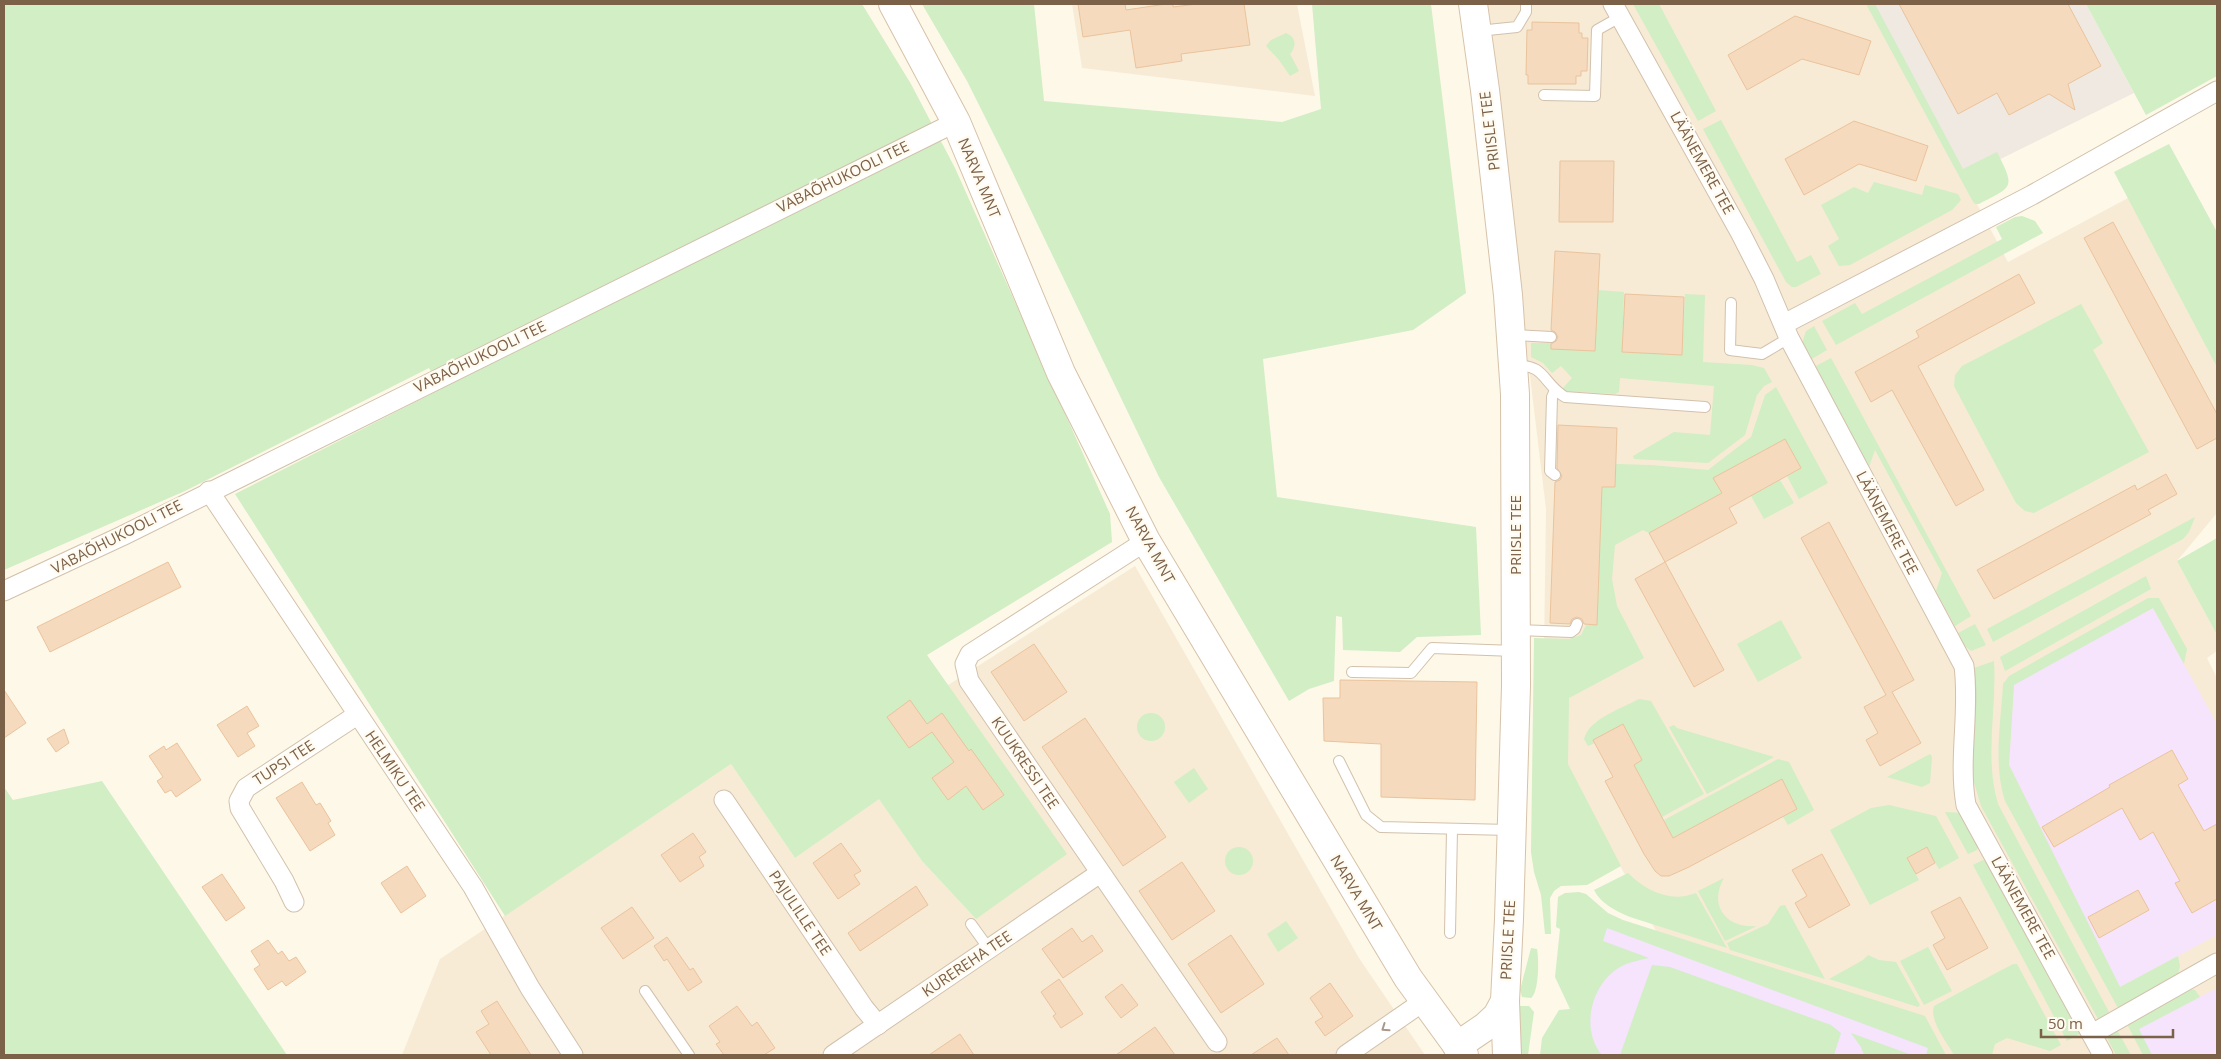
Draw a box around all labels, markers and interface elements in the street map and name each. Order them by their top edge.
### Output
street label: PRIISLE TEE [1474,90,1504,172]
street label: LÄÄNEMERE TEE [1666,108,1739,218]
street label: NARVA MNT [954,134,1006,221]
street label: VABAÕHUKOOLI TEE [773,135,912,217]
street label: VABAÕHUKOOLI TEE [410,315,549,397]
street label: LÄÄNEMERE TEE [1852,467,1924,578]
street label: VABAÕHUKOOLI TEE [48,494,186,578]
street label: PRIISLE TEE [1505,495,1525,575]
street label: NARVA MNT [1121,502,1181,587]
street label: KUUKRESSI TEE [988,712,1064,813]
street label: HELMIKU TEE [361,726,430,815]
street label: TUPSI TEE [249,735,318,789]
street label: NARVA MNT [1326,851,1388,935]
street label: LÄÄNEMERE TEE [1987,853,2060,963]
street label: PAJULILLE TEE [765,866,837,959]
street label: PRIISLE TEE [1495,900,1519,980]
street label: KUREREHA TEE [917,926,1015,1001]
scale bar [2041,1006,2174,1038]
text: 50 m [2048,1013,2083,1033]
one-way arrow [1381,1022,1391,1031]

